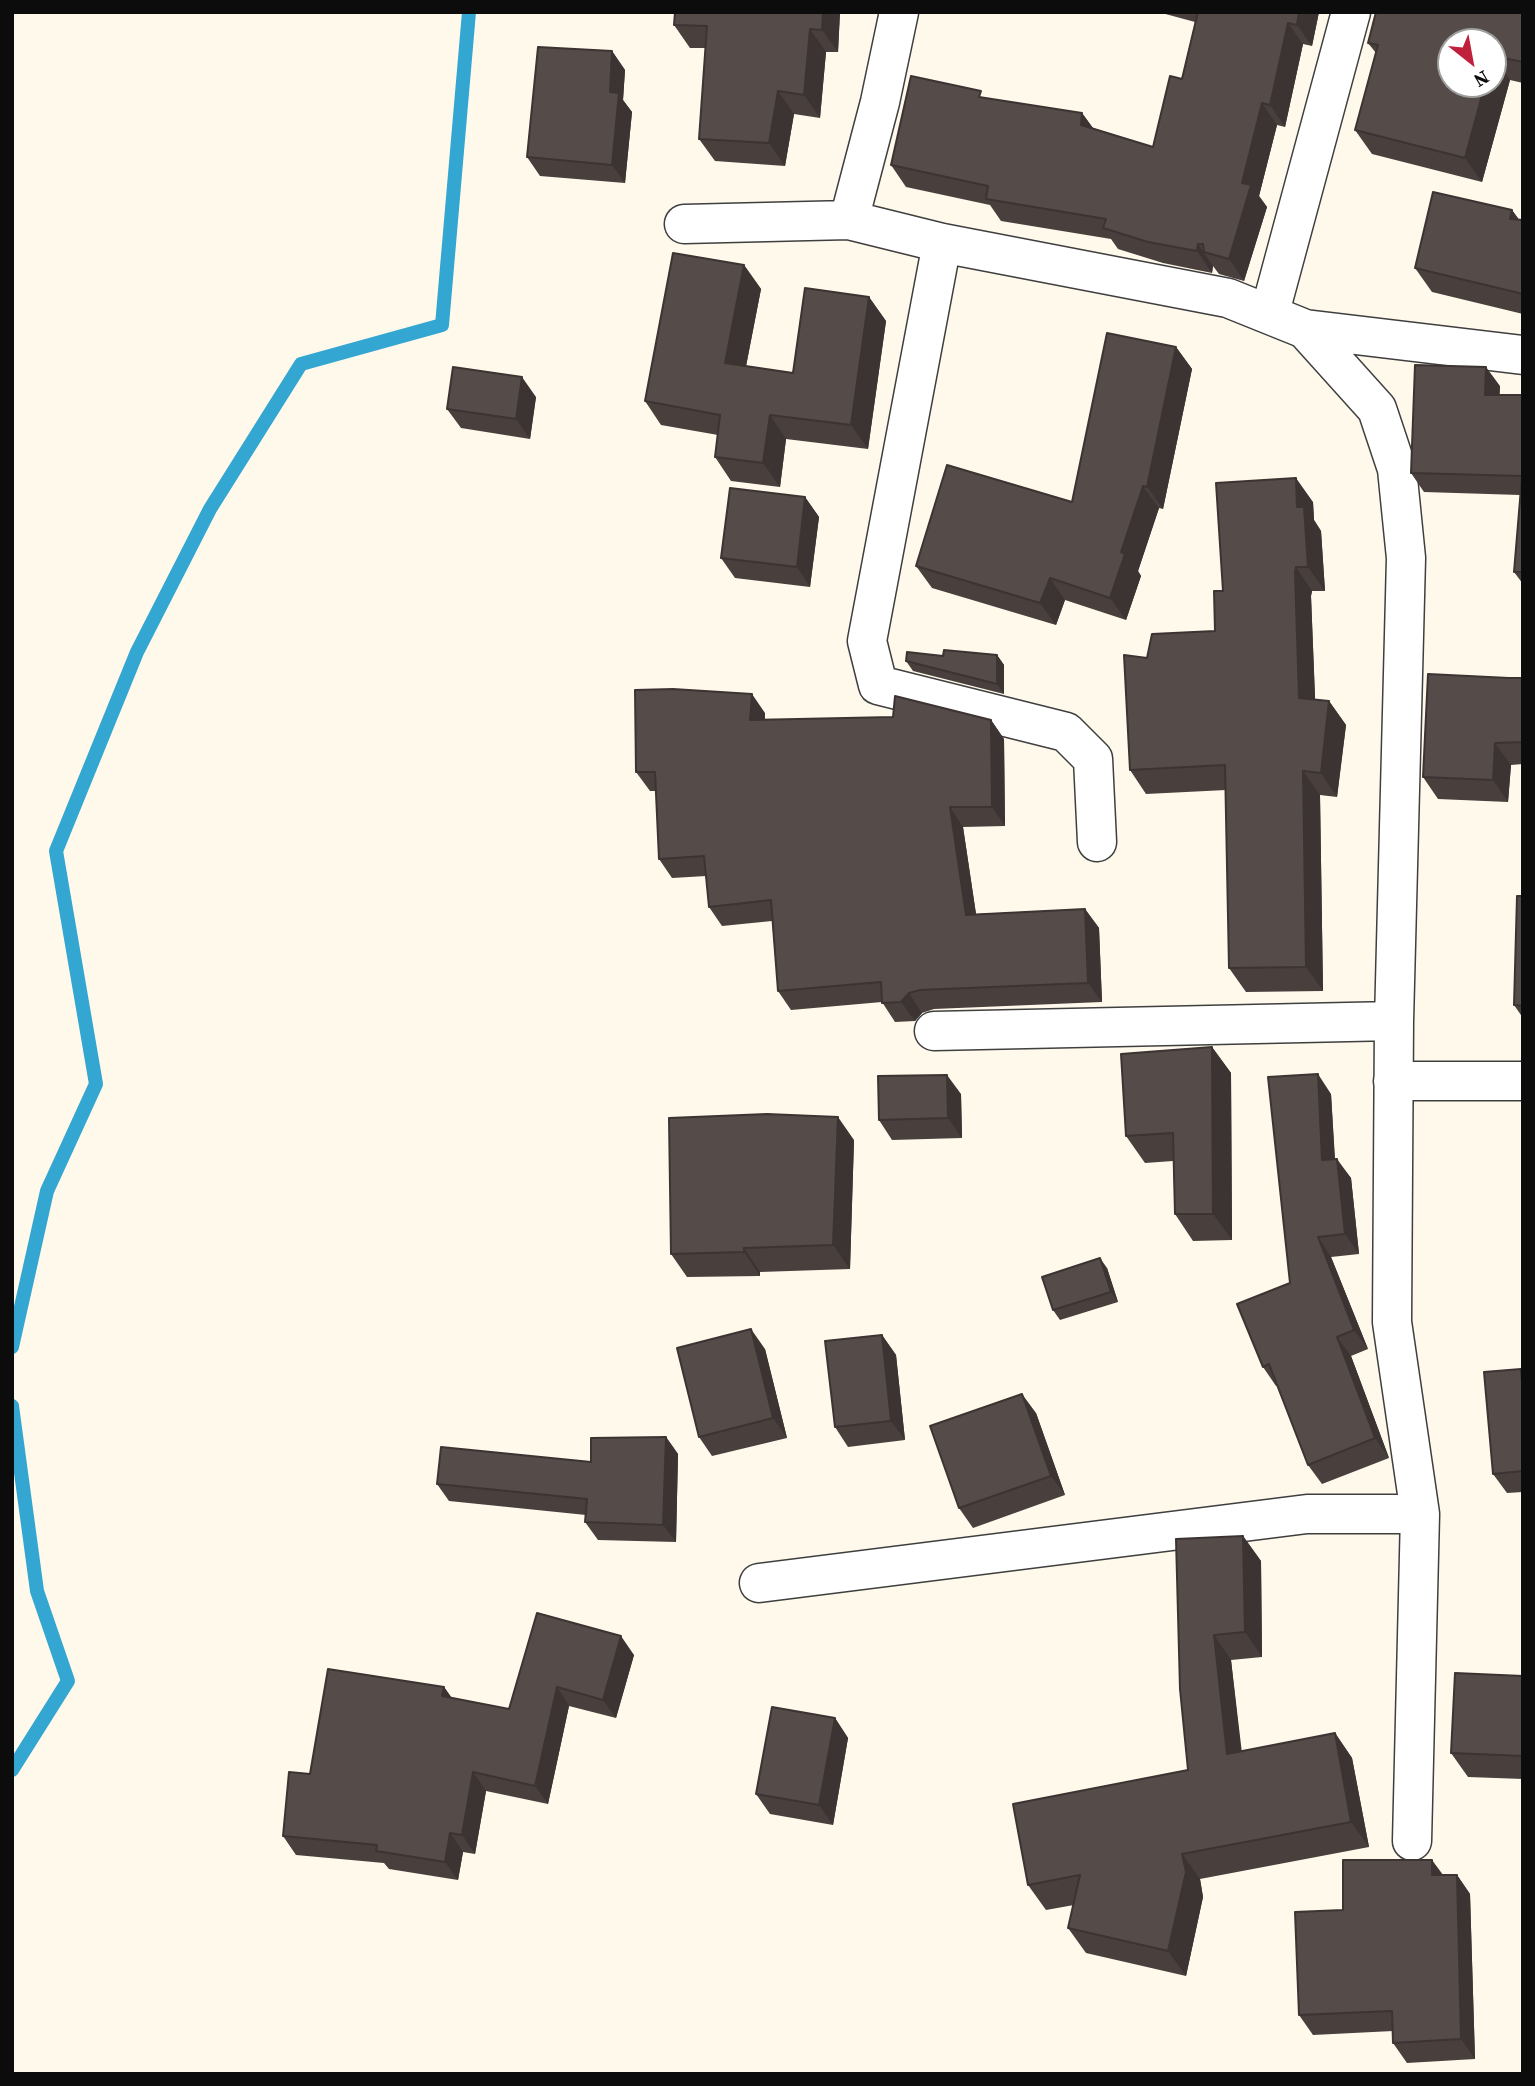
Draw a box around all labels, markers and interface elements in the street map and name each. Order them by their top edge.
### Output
north arrow [1437,28,1507,98]
text: N [1469,65,1494,94]

